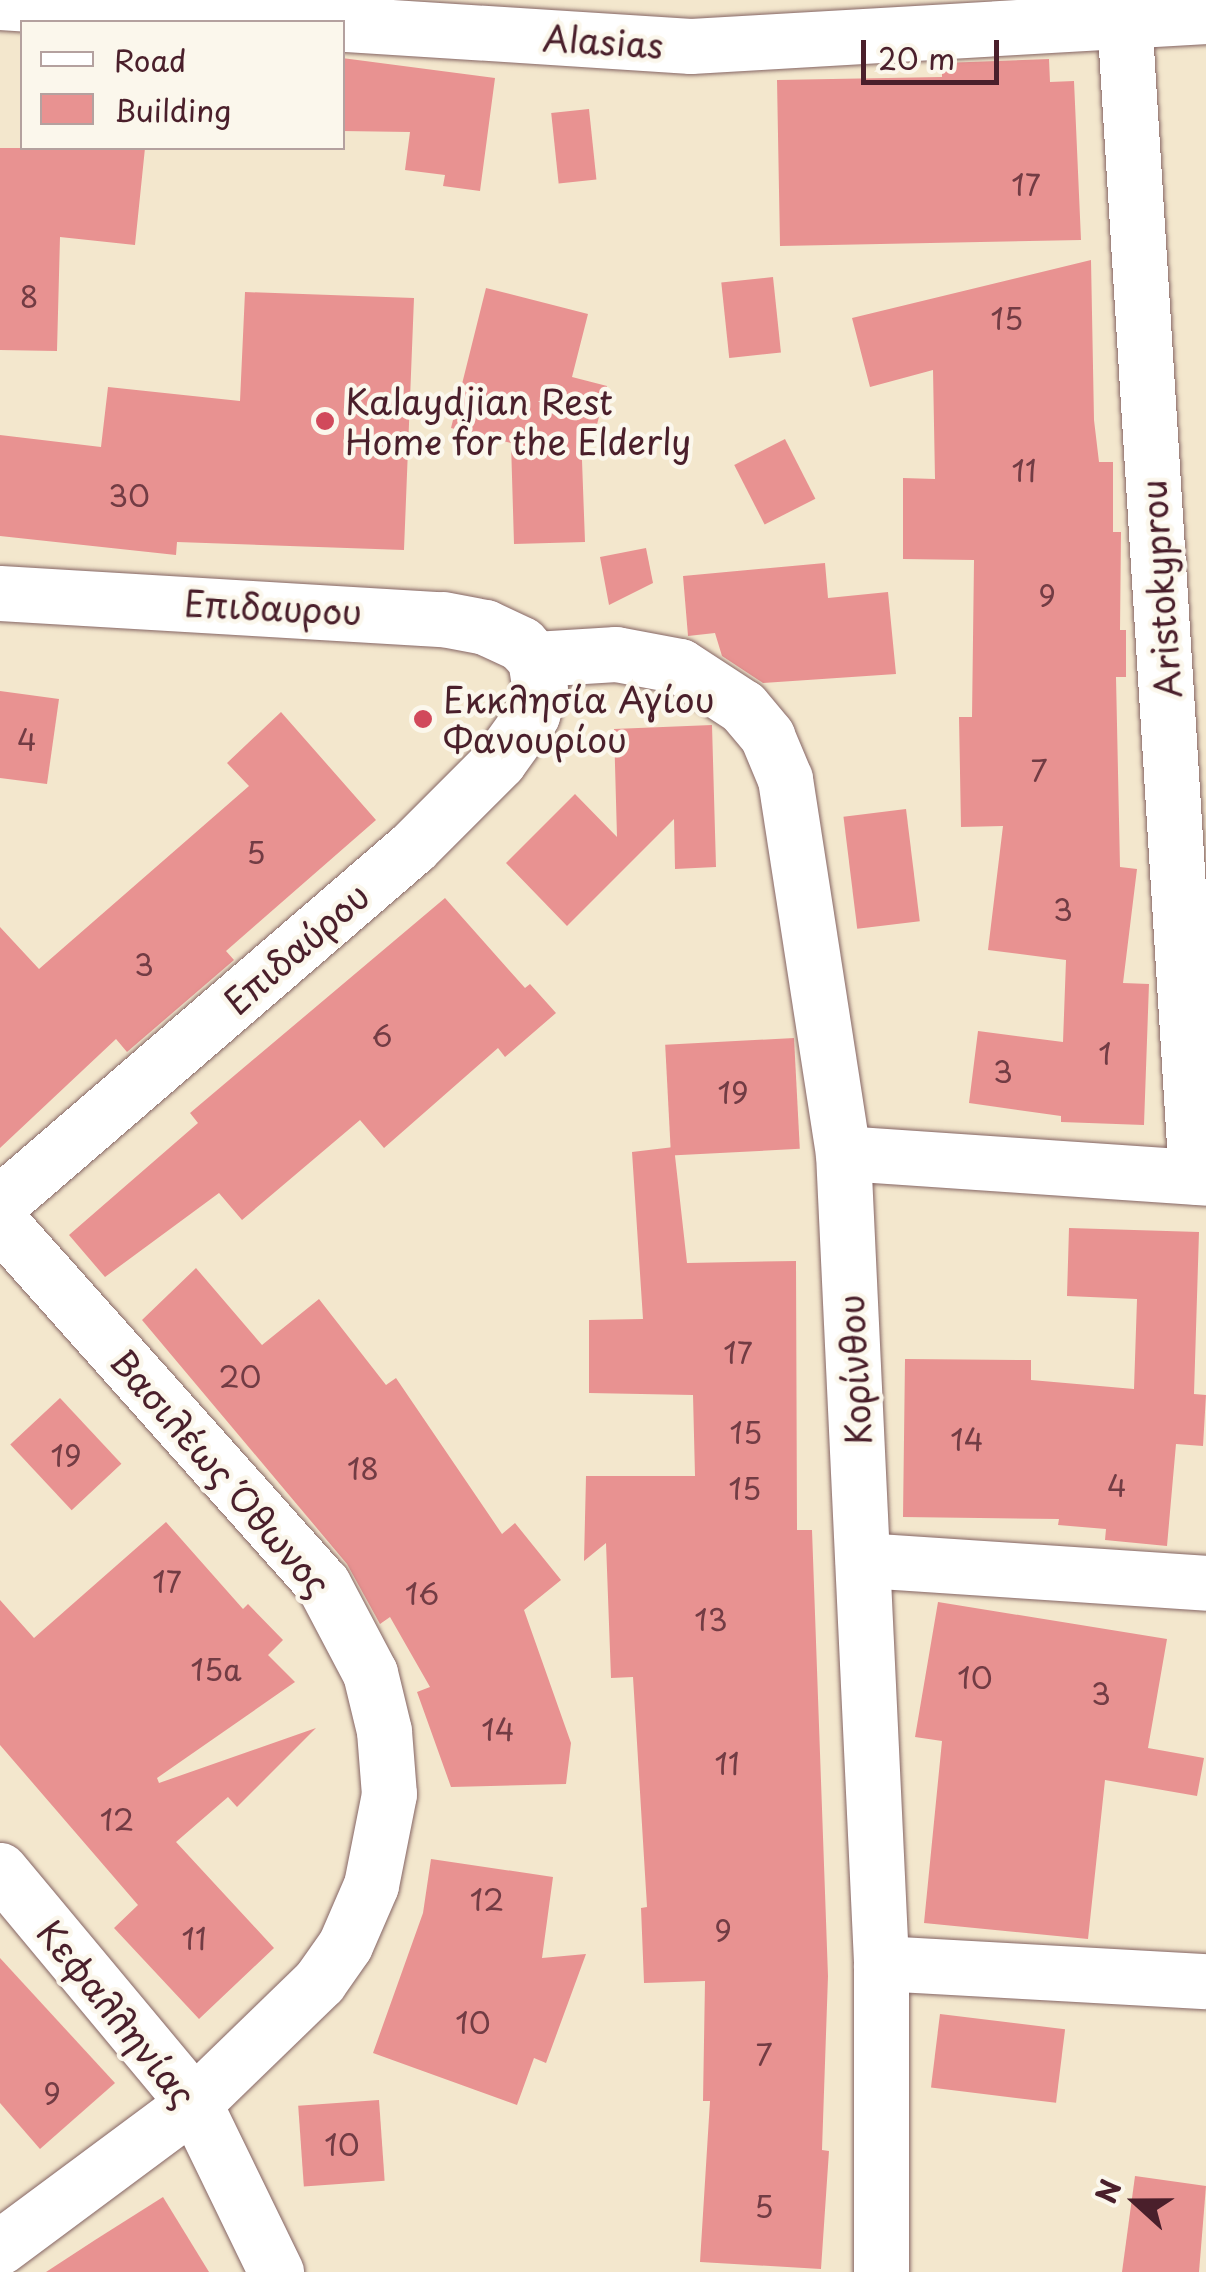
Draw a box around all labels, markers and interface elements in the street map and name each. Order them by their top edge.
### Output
street label: Alasias [541,16,665,66]
legend [20,20,345,150]
scale bar [866,20,1004,82]
text: 20 m [878,35,955,80]
text: Road [114,37,187,82]
text: Building [114,87,231,132]
house number: 17 [1011,166,1041,202]
house number: 8 [20,278,38,314]
house number: 15 [991,300,1023,336]
place label: Kalaydjian Rest Home for the Elderly [345,380,694,462]
marker: Kalaydjian Rest Home for the Elderly [314,410,336,432]
house number: 11 [1011,452,1037,488]
house number: 30 [108,477,150,513]
street label: Aristokyprou [1131,478,1189,700]
house number: 9 [1038,577,1056,613]
street label: Επιδαυρου [183,581,363,633]
place label: Εκκλησία Αγίου Φανουρίου [443,678,716,760]
marker: Εκκλησία Αγίου Φανουρίου [412,708,434,730]
house number: 4 [17,721,37,757]
house number: 7 [1030,752,1048,788]
house number: 5 [246,834,266,870]
street label: Επιδαύρου [215,874,377,1022]
house number: 3 [1053,891,1073,927]
house number: 3 [134,946,154,982]
house number: 6 [371,1017,393,1053]
house number: 1 [1098,1035,1112,1071]
house number: 3 [993,1053,1013,1089]
house number: 19 [717,1074,749,1110]
street label: Κορίνθου [829,1293,879,1447]
house number: 17 [723,1334,753,1370]
street label: Βασιλέως Όθωνος [103,1340,339,1604]
house number: 20 [219,1358,261,1394]
house number: 15 [730,1414,762,1450]
house number: 14 [950,1421,984,1457]
house number: 19 [50,1437,82,1473]
house number: 18 [347,1450,379,1486]
house number: 4 [1107,1467,1127,1503]
house number: 15 [729,1470,761,1506]
house number: 17 [152,1563,182,1599]
house number: 16 [405,1575,439,1611]
house number: 13 [694,1601,728,1637]
house number: 15a [190,1651,242,1687]
house number: 10 [957,1659,993,1695]
house number: 3 [1091,1675,1111,1711]
house number: 14 [481,1711,515,1747]
house number: 11 [714,1745,740,1781]
house number: 12 [100,1801,134,1837]
house number: 12 [470,1881,504,1917]
street label: Κεφαλληνίας [29,1911,205,2115]
house number: 9 [714,1912,732,1948]
house number: 11 [181,1920,207,1956]
house number: 10 [455,2004,491,2040]
house number: 7 [755,2036,773,2072]
house number: 9 [43,2075,61,2111]
house number: 10 [324,2126,360,2162]
north arrow [1086,2152,1186,2252]
text: N [1083,2173,1132,2209]
house number: 5 [754,2188,774,2224]

